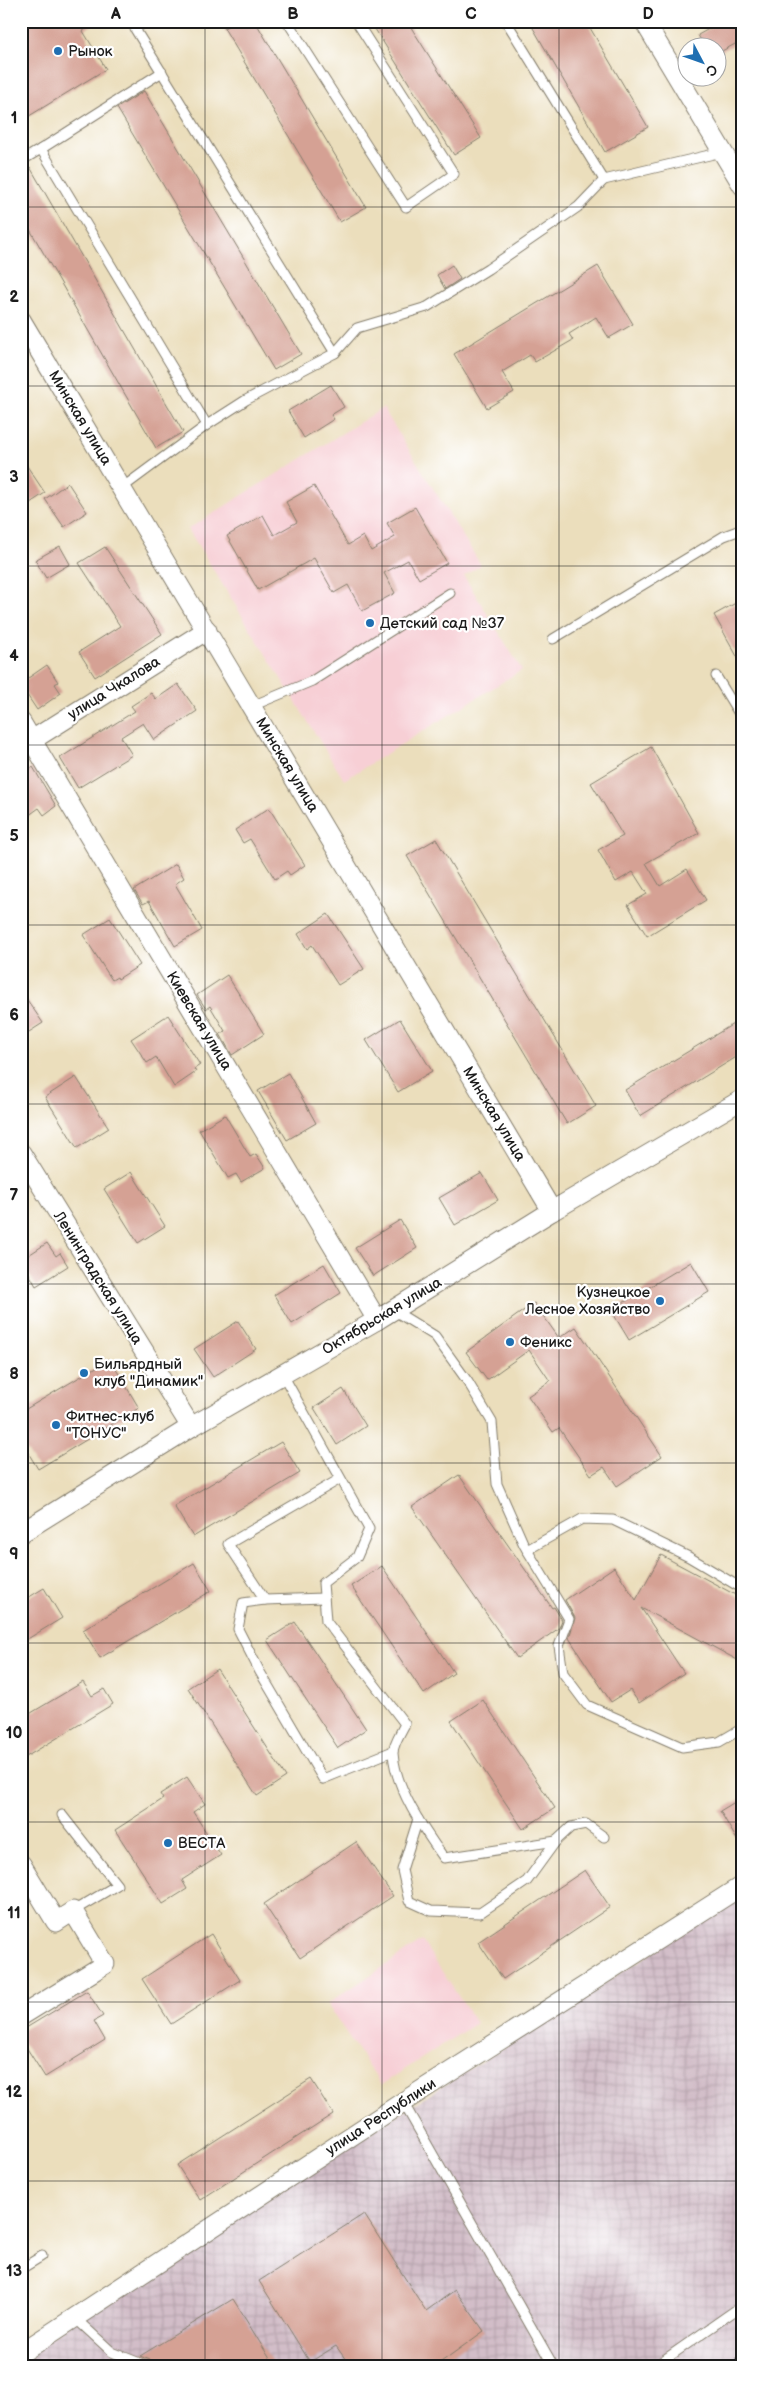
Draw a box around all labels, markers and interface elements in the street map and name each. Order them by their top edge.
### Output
text: A [110,5,121,24]
text: B [287,5,299,24]
text: C [465,5,477,24]
text: D [642,5,654,24]
north arrow [676,38,726,88]
place label: Рынок [68,42,113,61]
marker: Рынок [52,45,64,57]
text: С [702,61,721,80]
text: 1 [11,109,17,128]
text: 2 [9,288,19,307]
street label: Минская улица [44,367,116,469]
text: 3 [9,468,19,487]
place label: Детский сад №37 [380,614,505,633]
marker: Детский сад №37 [364,617,376,629]
text: 4 [9,647,19,666]
street label: улица Чкалова [64,652,164,724]
street label: Минская улица [251,714,323,816]
text: 5 [9,827,19,846]
street label: Киевская улица [162,968,236,1074]
text: 6 [9,1006,19,1025]
street label: Минская улица [458,1063,530,1165]
text: 7 [10,1186,19,1205]
street label: Ленинградская улица [49,1207,147,1348]
street label: Октябрьская улица [319,1273,445,1359]
place label: Кузнецкое Лесное Хозяйство [524,1283,650,1319]
marker: Кузнецкое Лесное Хозяйство [654,1295,666,1307]
place label: Феникс [520,1333,573,1352]
marker: Феникс [504,1336,516,1348]
place label: Бильярдный клуб "Динамик" [94,1355,203,1391]
text: 8 [9,1365,19,1384]
marker: Бильярдный клуб "Динамик" [78,1367,90,1379]
place label: Фитнес-клуб "ТОНУС" [66,1407,154,1443]
marker: Фитнес-клуб "ТОНУС" [50,1419,62,1431]
text: 9 [9,1545,19,1564]
text: 10 [6,1724,22,1743]
place label: ВЕСТА [178,1834,226,1853]
marker: ВЕСТА [162,1837,174,1849]
text: 11 [7,1904,21,1923]
street label: улица Республики [322,2074,440,2160]
text: 12 [6,2083,23,2102]
text: 13 [6,2262,22,2281]

